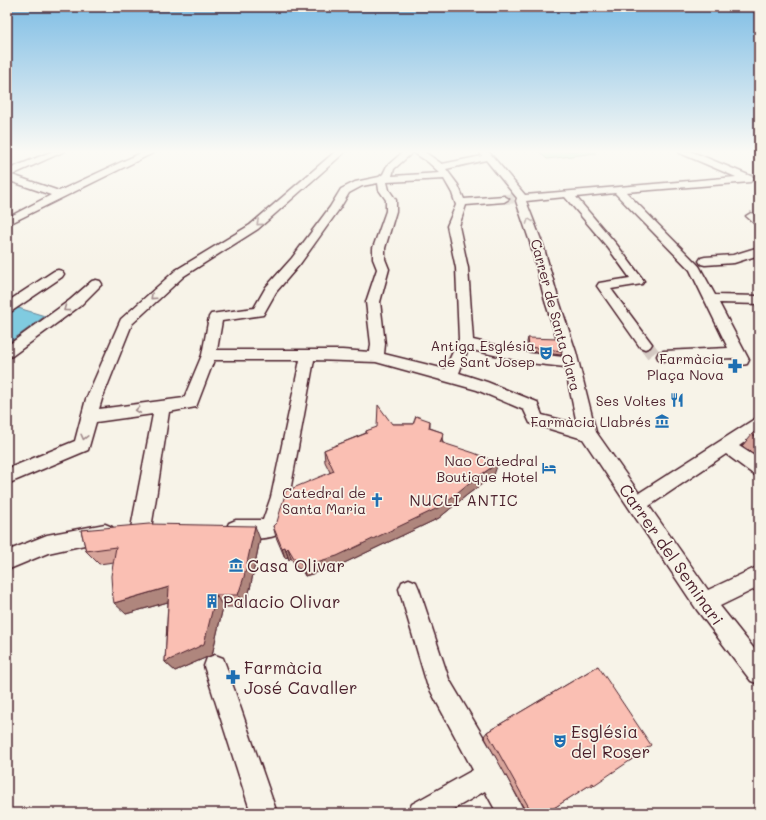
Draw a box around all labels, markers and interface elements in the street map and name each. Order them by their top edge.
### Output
one-way arrow [257,218,264,225]
one-way arrow [526,218,534,225]
street label: Carrer de Santa Clara [527,237,585,393]
one-way arrow [151,292,158,299]
one-way arrow [64,304,71,311]
place label: Antiga Església de Sant Josep [431,336,535,371]
theatre icon: Antiga Església de Sant Josep [538,345,554,361]
place label: Farmàcia Plaça Nova [647,349,724,384]
pharmacy icon: Farmàcia Plaça Nova [727,358,743,374]
place label: Ses Voltes [596,391,666,410]
restaurant icon: Ses Voltes [669,392,685,408]
one-way arrow [135,405,141,414]
place label: Farmàcia Llabrés [531,412,651,431]
museum icon: Farmàcia Llabrés [654,413,670,429]
one-way arrow [81,433,89,440]
place label: Nao Catedral Boutique Hotel [437,451,538,486]
hotel icon: Nao Catedral Boutique Hotel [541,460,557,476]
street label: Carrer del Seminari [615,479,729,629]
place label: Catedral de Santa Maria [282,483,366,518]
district label: NUCLI ANTIC [409,490,519,510]
church icon: Catedral de Santa Maria [369,492,385,508]
place label: Casa Olivar [247,554,345,576]
museum icon: Casa Olivar [228,557,244,573]
place label: Palacio Olivar [223,590,341,612]
building icon: Palacio Olivar [204,593,220,609]
place label: Farmàcia José Cavaller [244,656,358,698]
pharmacy icon: Farmàcia José Cavaller [225,669,241,685]
place label: Església del Roser [571,720,650,762]
theatre icon: Església del Roser [552,733,568,749]

